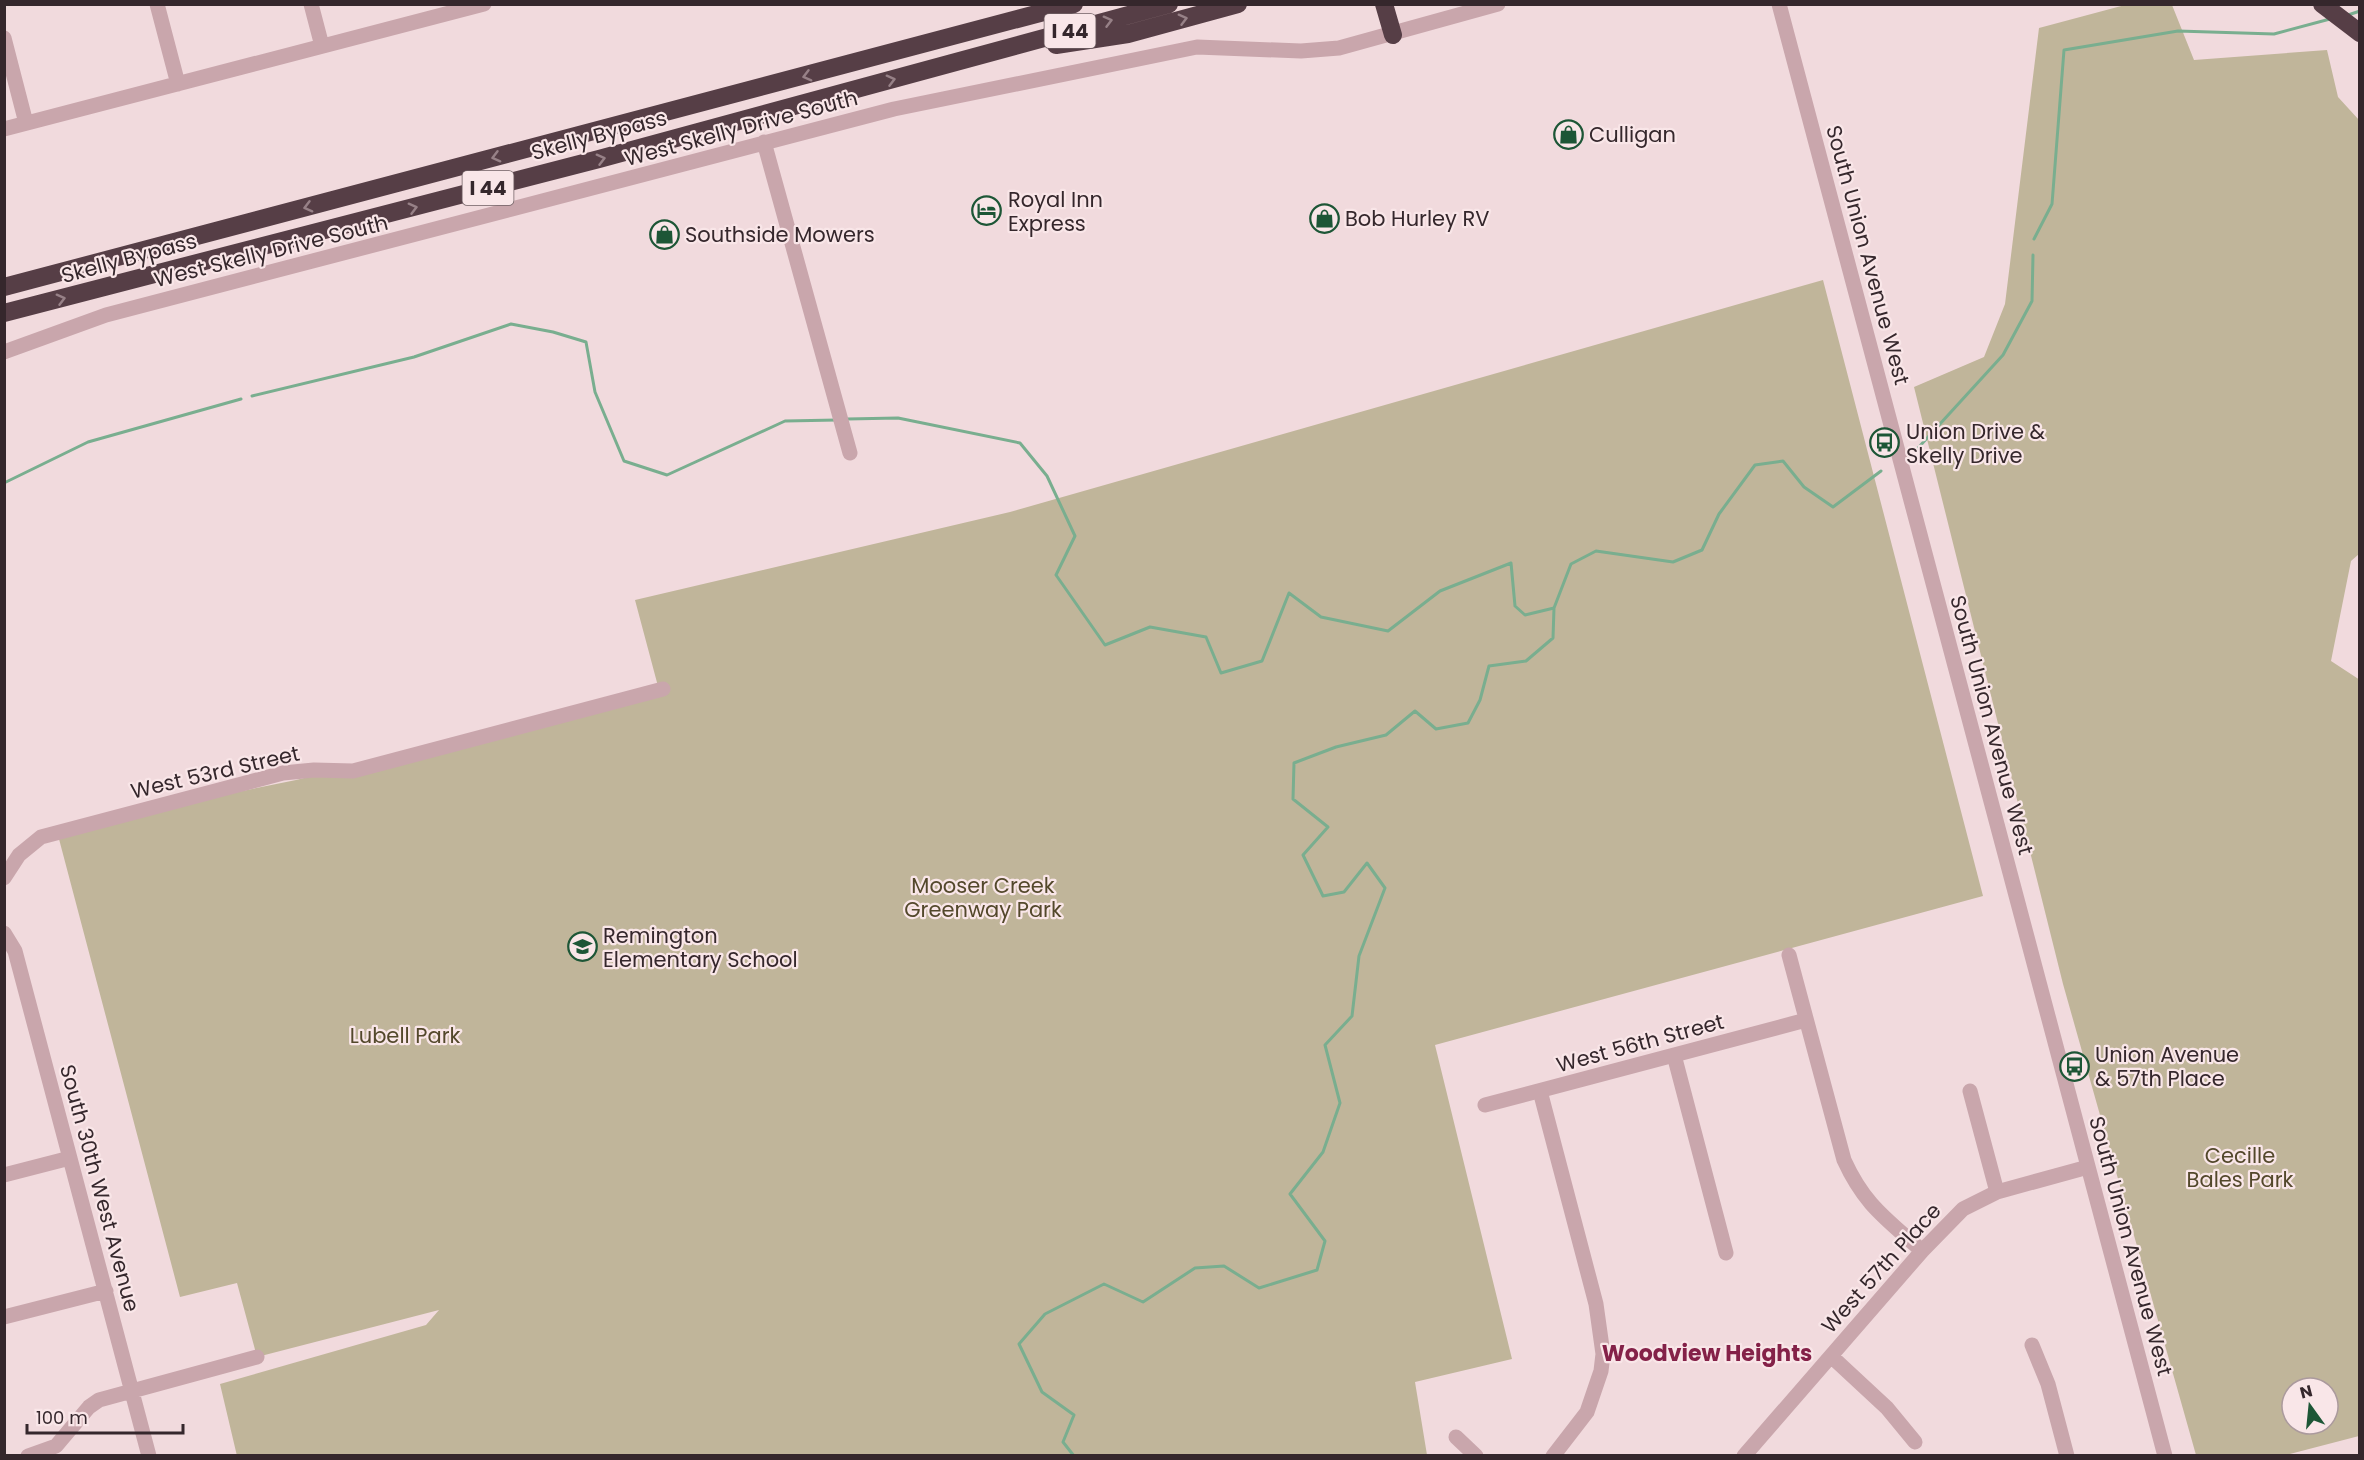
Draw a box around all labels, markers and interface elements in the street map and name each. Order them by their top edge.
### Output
road number: I 44 [1044,14,1096,48]
one-way arrow [1178,14,1188,27]
one-way arrow [1103,15,1113,28]
one-way arrow [802,68,812,81]
one-way arrow [886,75,896,88]
street label: West Skelly Drive South [621,83,861,173]
street label: Skelly Bypass [528,103,670,167]
shop icon: Culligan [1552,118,1584,150]
place label: Culligan [1589,120,1676,149]
street label: South Union Avenue West [1819,122,1917,388]
one-way arrow [492,150,502,163]
one-way arrow [596,153,606,166]
road number: I 44 [462,171,514,205]
place label: Royal Inn Express [1008,185,1103,238]
hotel icon: Royal Inn Express [971,195,1003,227]
one-way arrow [303,200,314,212]
one-way arrow [407,202,417,215]
shop icon: Bob Hurley RV [1308,202,1340,234]
place label: Bob Hurley RV [1345,204,1490,233]
street label: West Skelly Drive South [151,208,391,294]
shop icon: Southside Mowers [648,218,680,250]
place label: Southside Mowers [685,220,875,249]
street label: Skelly Bypass [58,226,200,290]
one-way arrow [56,293,66,306]
place label: Union Drive & Skelly Drive [1906,417,2046,470]
bus stop icon: Union Drive & Skelly Drive [1869,427,1901,459]
street label: South Union Avenue West [1943,592,2041,858]
street label: West 53rd Street [128,738,302,806]
park label: Mooser Creek Greenway Park [904,871,1062,924]
place label: Remington Elementary School [603,921,798,974]
school or university icon: Remington Elementary School [566,931,598,963]
street label: West 56th Street [1553,1007,1727,1079]
park label: Lubell Park [350,1021,461,1050]
place label: Union Avenue & 57th Place [2095,1040,2239,1093]
bus stop icon: Union Avenue & 57th Place [2058,1050,2090,1082]
street label: South 30th West Avenue [53,1061,147,1315]
street label: South Union Avenue West [2082,1113,2180,1379]
park label: Cecille Bales Park [2187,1141,2294,1194]
street label: West 57th Place [1815,1196,1947,1340]
district label: Woodview Heights [1602,1338,1812,1369]
north arrow [2280,1376,2340,1436]
text: N [2297,1379,2315,1405]
scale bar [27,1397,183,1435]
text: 100 m [36,1405,88,1430]

